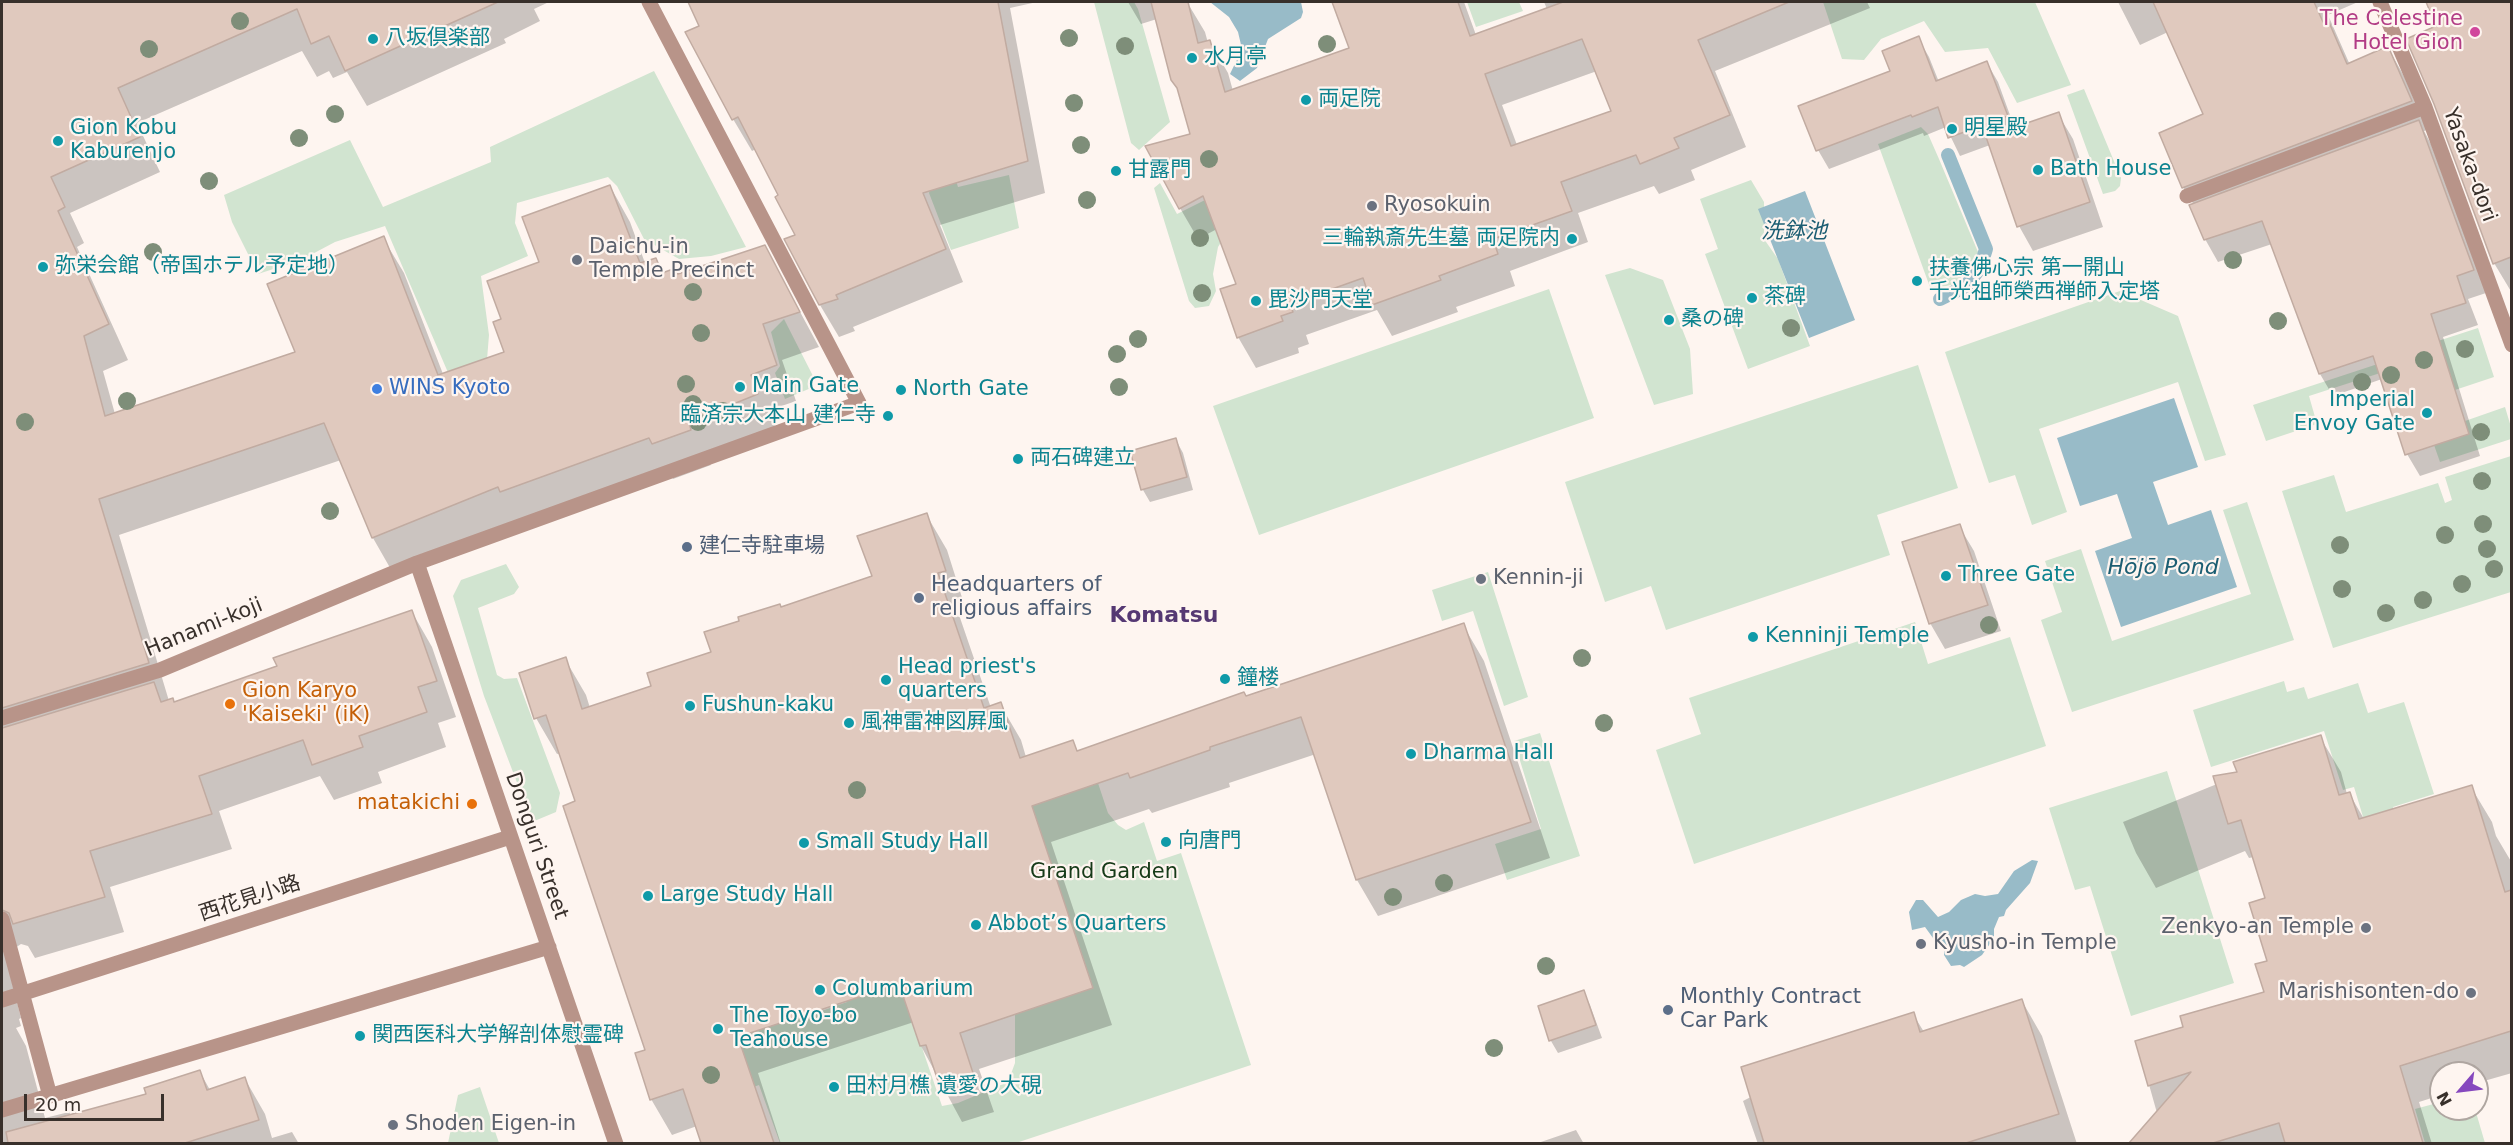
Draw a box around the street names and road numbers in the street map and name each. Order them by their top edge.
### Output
street label: Yasaka-dori [2437,105,2501,225]
street label: Hanami-koji [141,593,267,663]
street label: Donguri Street [499,769,573,923]
street label: 西花見小路 [196,871,304,927]

